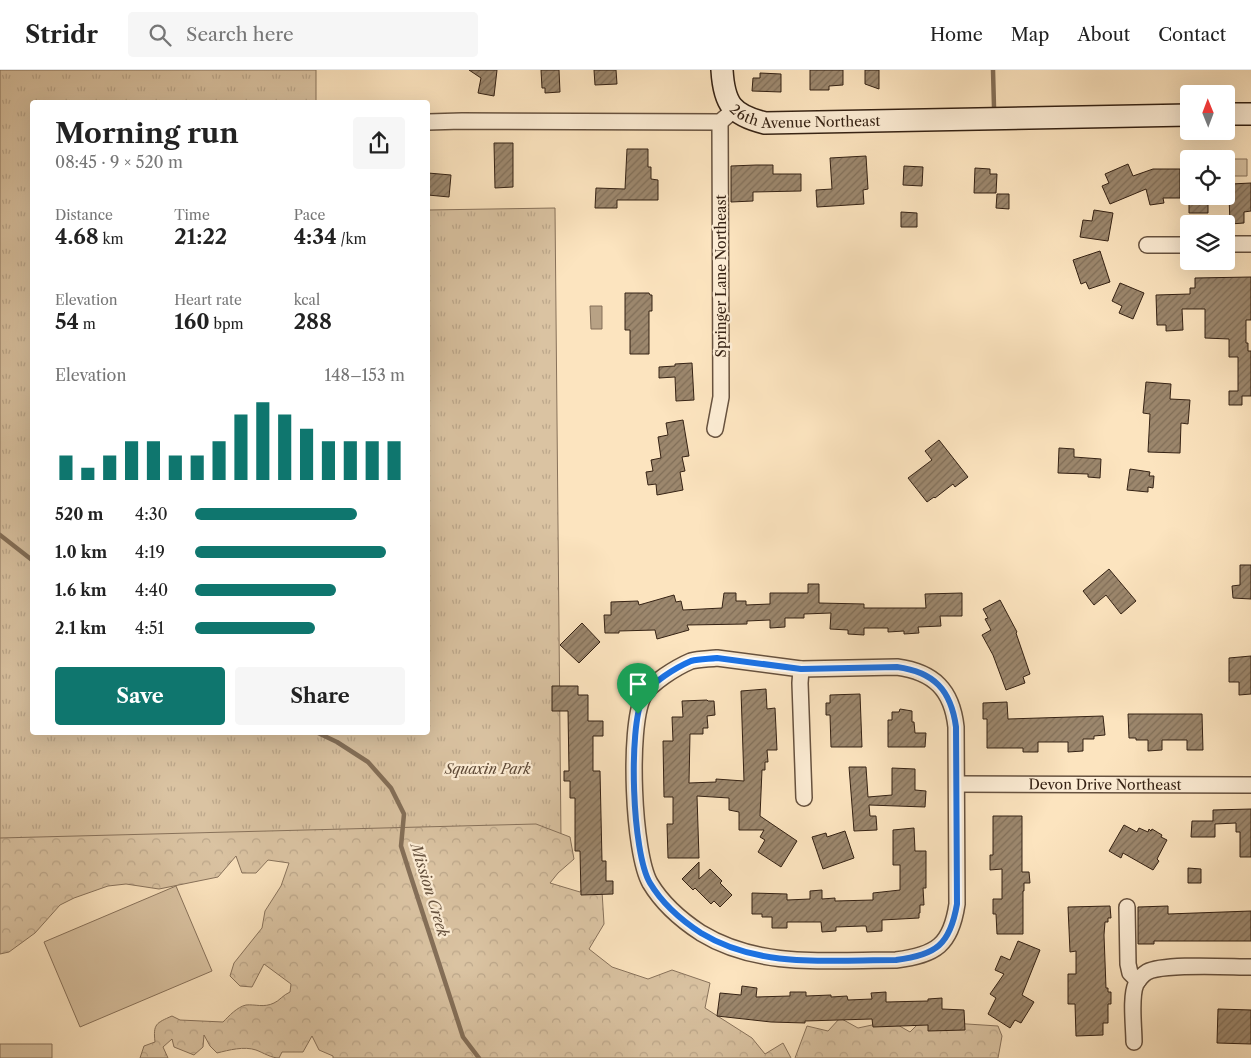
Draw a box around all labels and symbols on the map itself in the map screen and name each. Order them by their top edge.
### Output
north arrow [1180,85,1235,140]
street label: 26th Avenue Northeast [726,100,880,132]
street label: Springer Lane Northeast [712,195,730,357]
pin [617,663,659,714]
park label: Squaxin Park [444,760,532,778]
street label: Devon Drive Northeast [1028,775,1182,794]
water label: Mission Creek [406,839,453,939]

